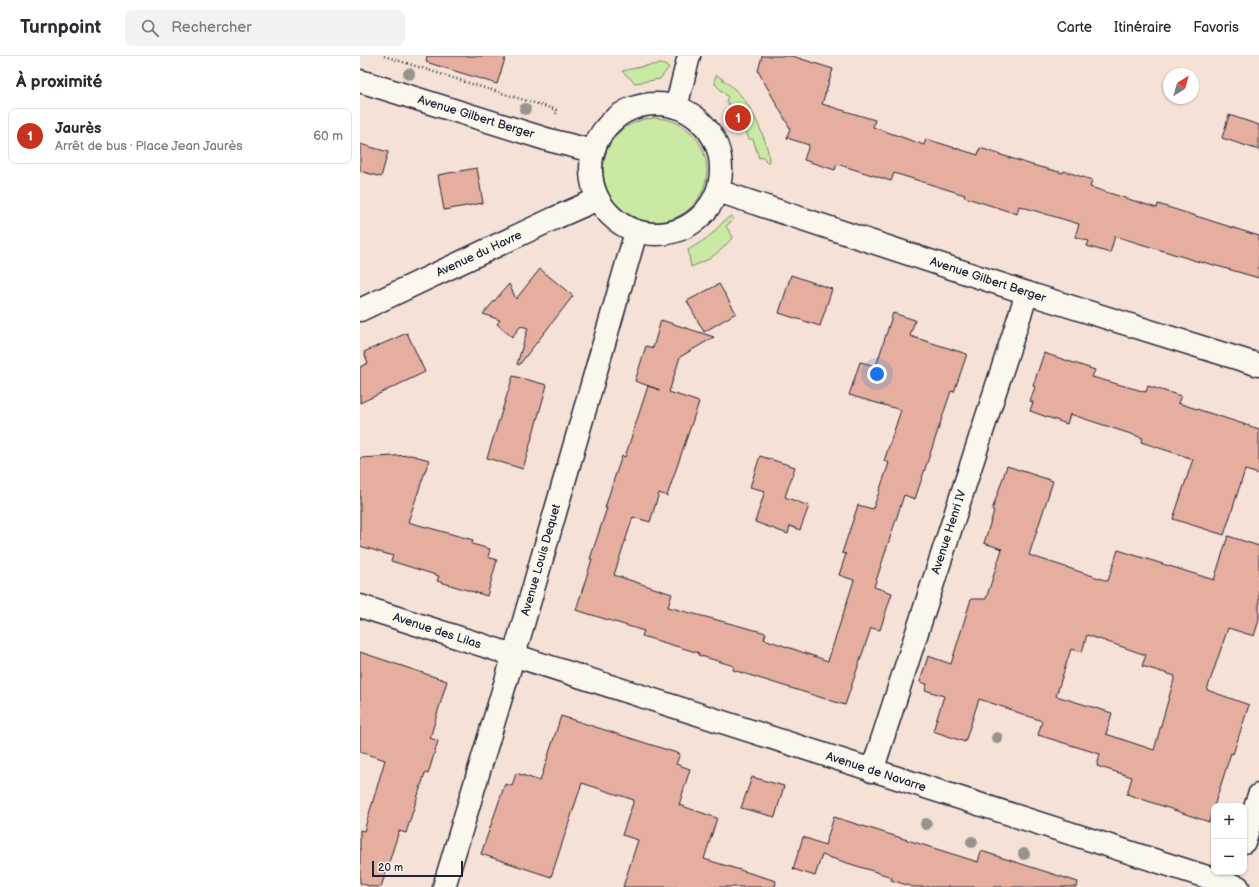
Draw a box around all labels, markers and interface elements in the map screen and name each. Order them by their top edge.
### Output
search box [125,10,405,46]
text: Turnpoint [20,16,101,39]
icon: search [139,17,161,39]
text: Rechercher [171,18,252,37]
text: Carte [1057,19,1092,36]
text: Itinéraire [1114,19,1171,36]
text: Favoris [1193,19,1239,36]
north arrow [1163,68,1199,104]
text: À proximité [16,72,102,92]
street label: Avenue Gilbert Berger [416,92,537,142]
pin: 1 [725,103,751,133]
text: Jaurès [55,119,101,138]
text: 1 [27,128,33,144]
text: 60 m [313,128,343,144]
text: Arrêt de bus · Place Jean Jaurès [55,138,243,154]
street label: Avenue du Havre [434,228,524,280]
street label: Avenue Gilbert Berger [928,254,1049,306]
your location [867,364,887,384]
street label: Avenue Henri IV [928,487,970,576]
street label: Avenue Louis Dequet [518,502,564,618]
street label: Avenue des Lilas [391,610,483,652]
street label: Avenue de Navarre [824,749,928,795]
map controls [1211,803,1247,875]
button: + [1211,803,1247,839]
button: − [1211,839,1247,875]
scale bar [372,859,463,878]
text: 20 m [378,861,403,874]

